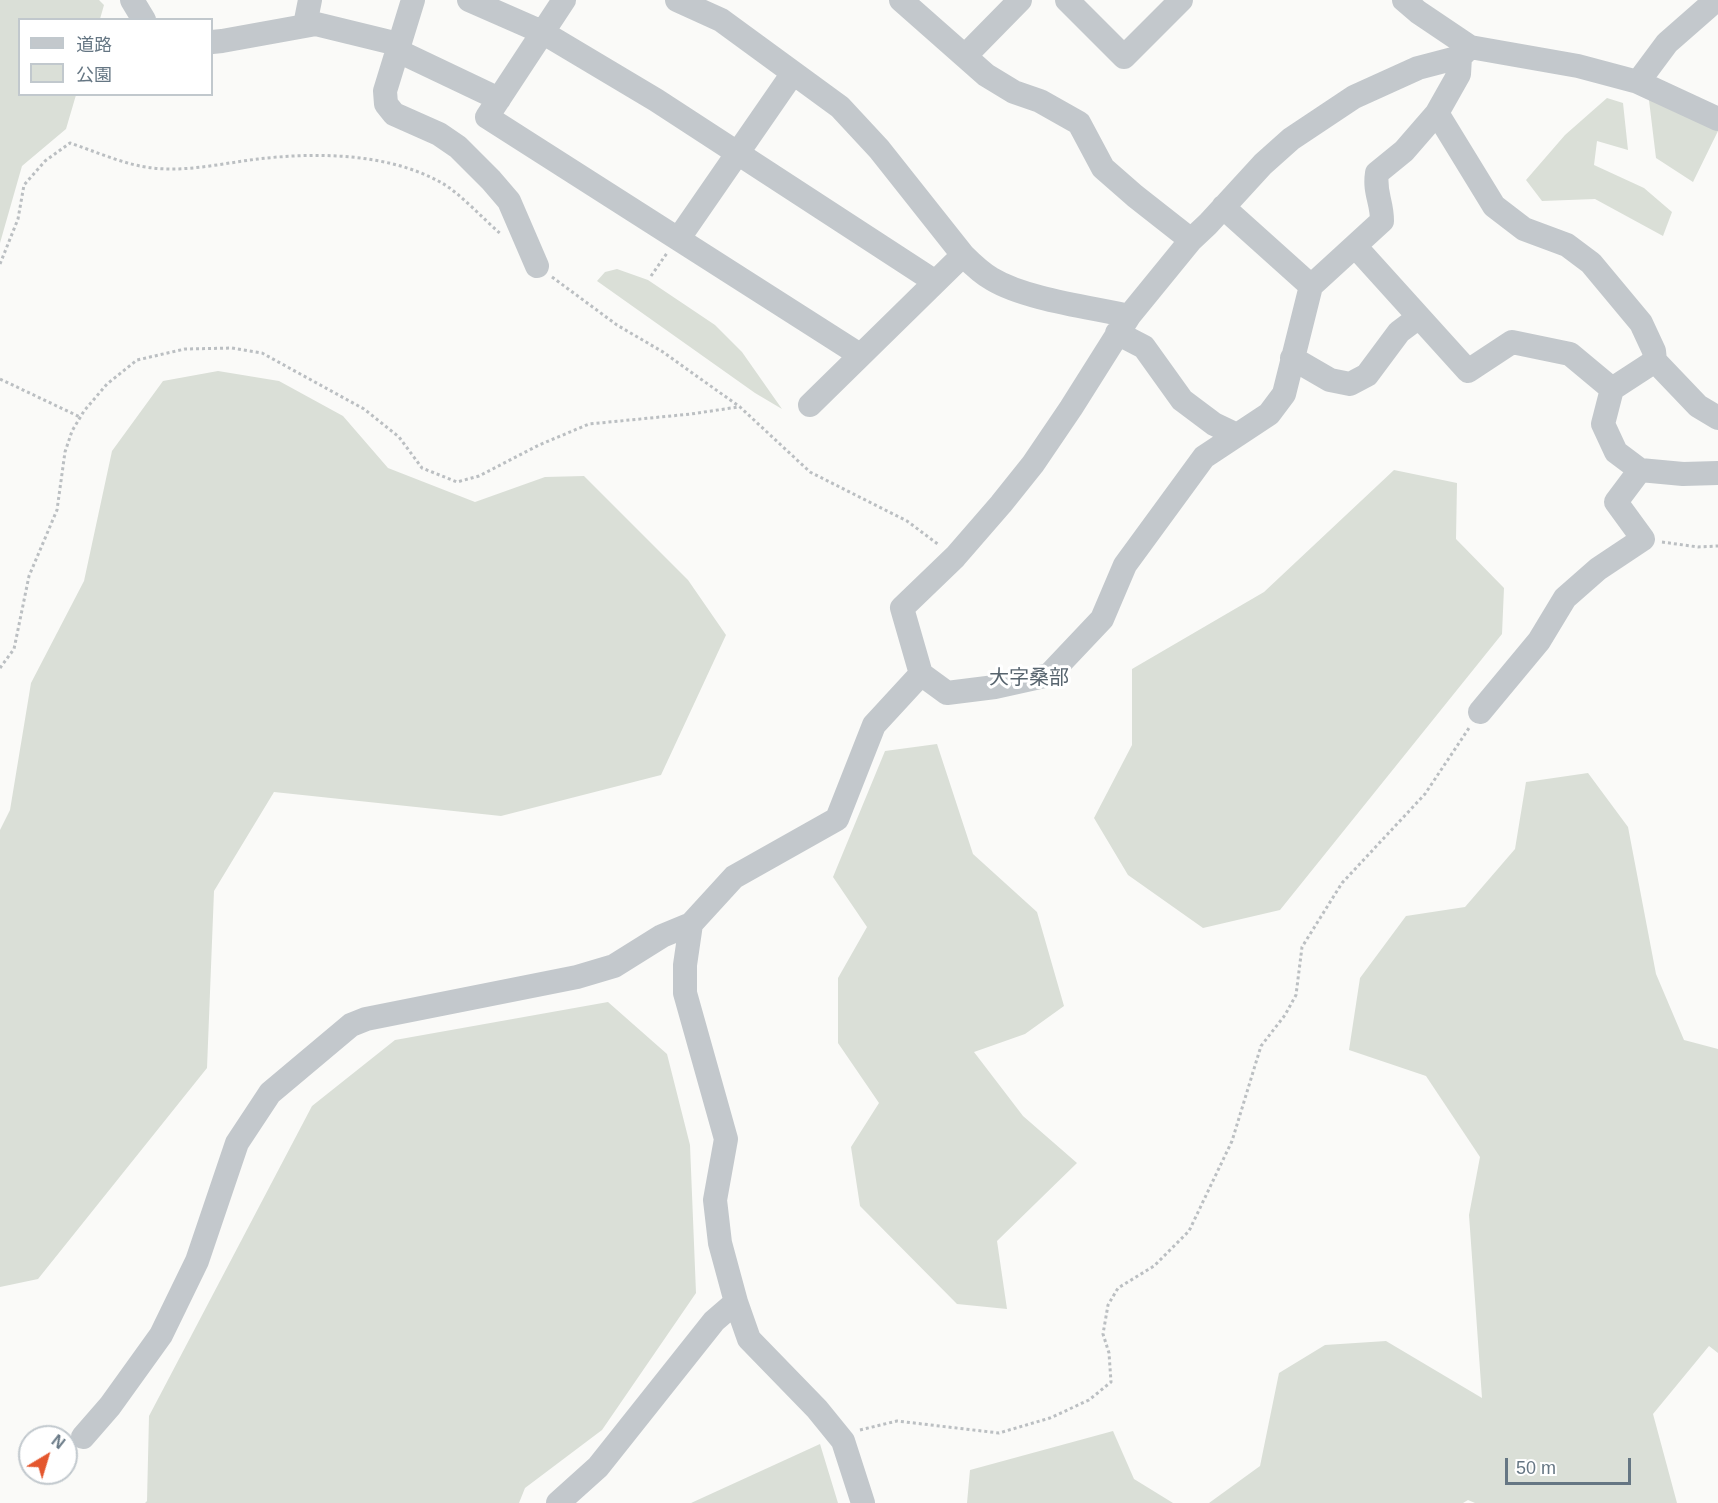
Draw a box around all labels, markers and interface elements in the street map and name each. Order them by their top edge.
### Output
legend [18,18,213,96]
text: 道路 [76,35,112,55]
text: 公園 [76,65,112,85]
district label: 大字桑部 [989,666,1069,690]
north arrow [18,1425,78,1485]
text: N [48,1432,68,1452]
scale bar [1508,1446,1634,1484]
text: 50 m [1516,1458,1556,1478]

